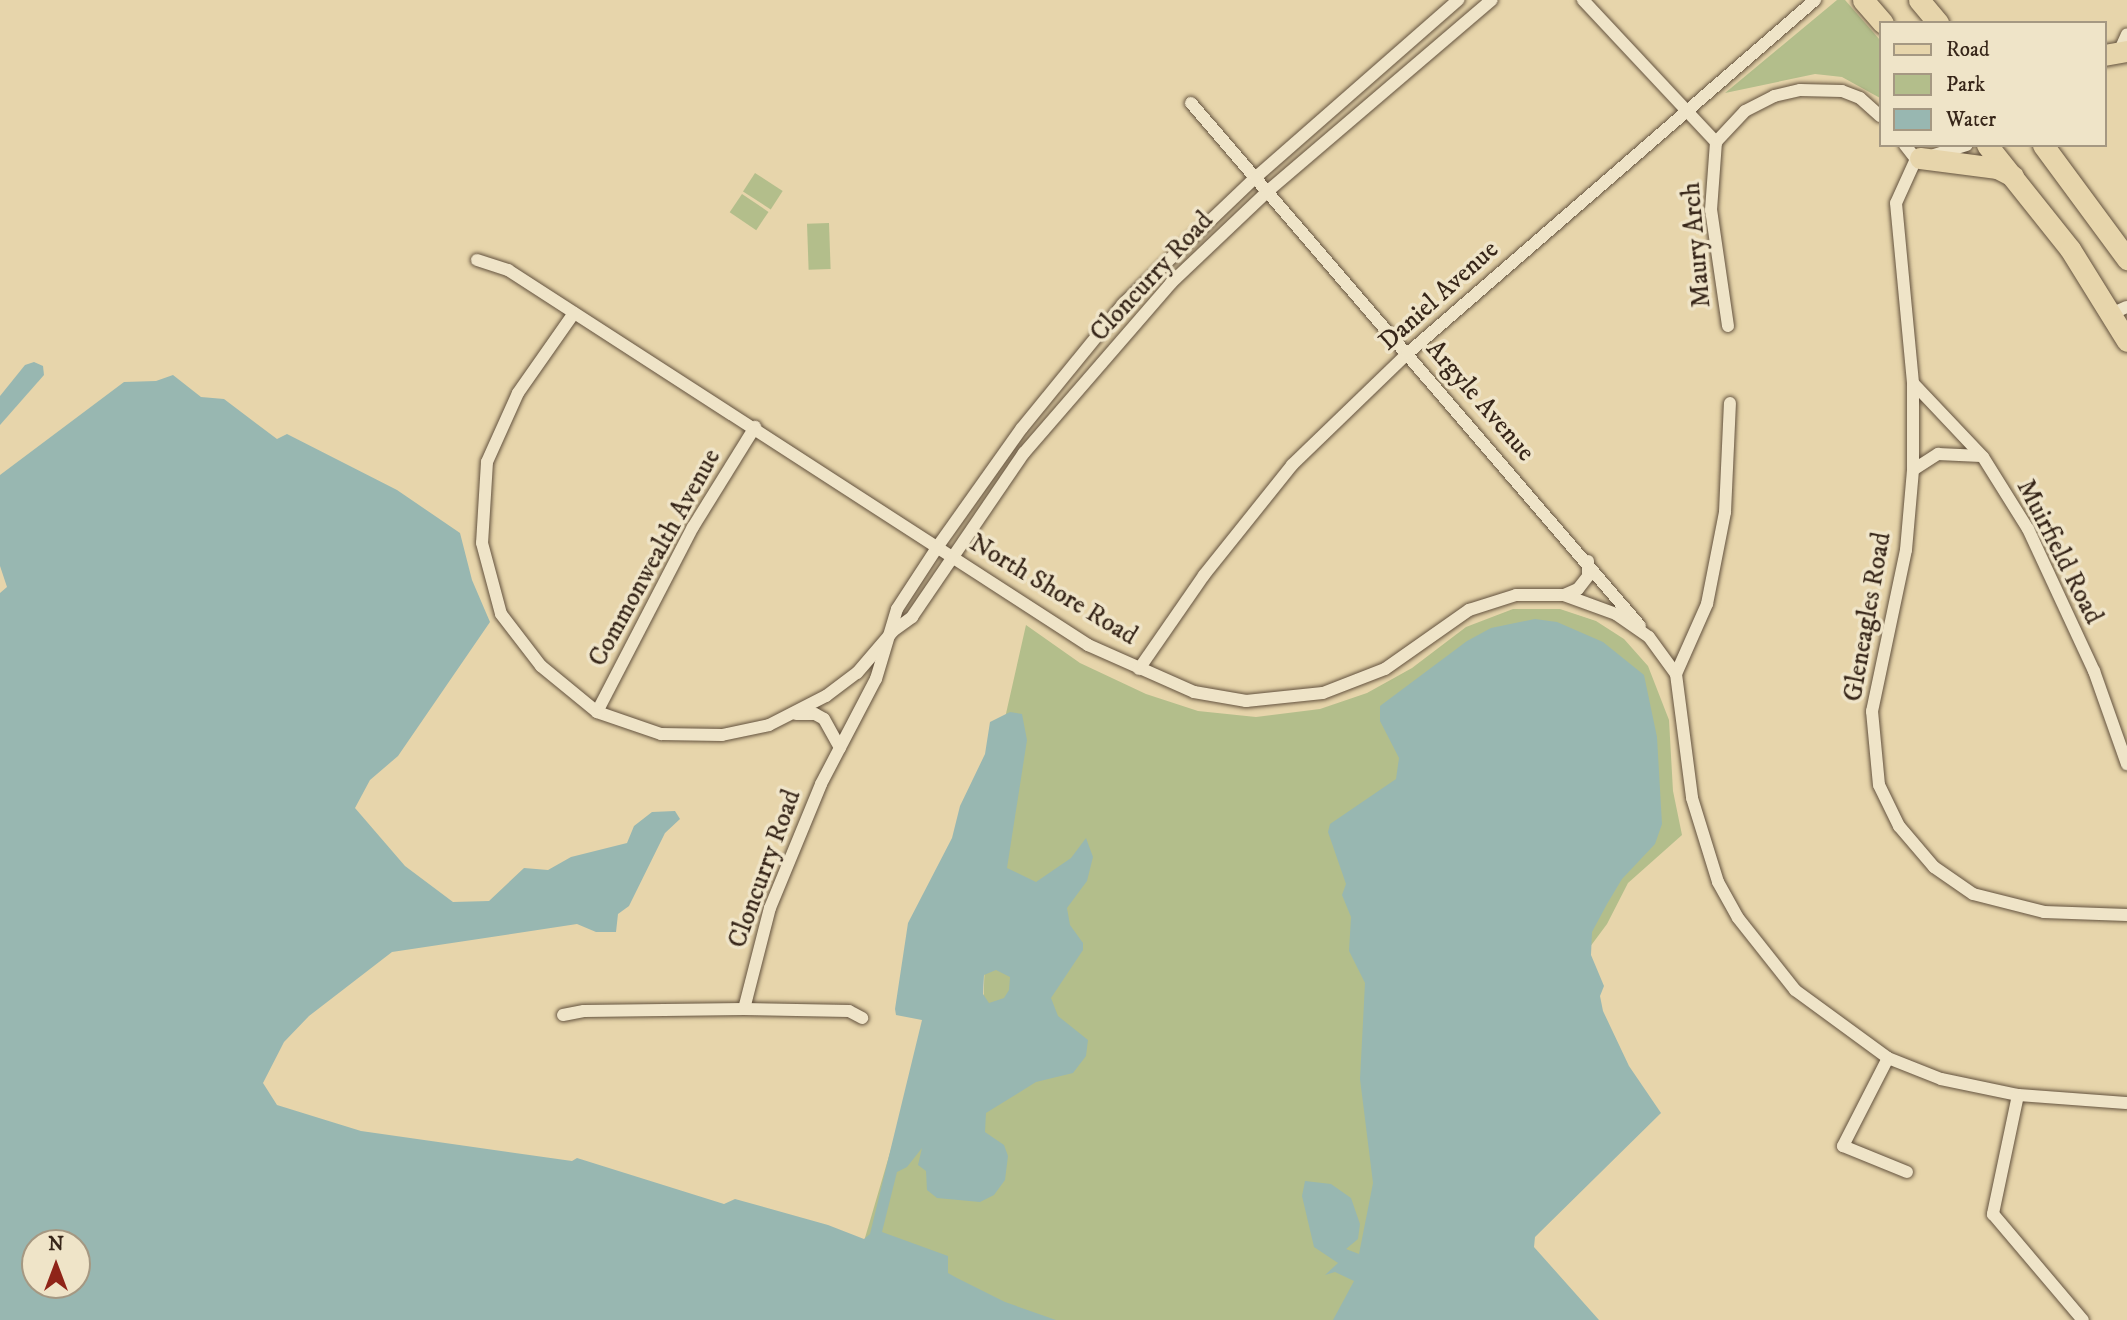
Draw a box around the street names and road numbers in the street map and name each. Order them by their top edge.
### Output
street label: Maury Arch [1676,181,1718,309]
street label: Cloncurry Road [1084,206,1220,348]
street label: Daniel Avenue [1373,234,1505,358]
street label: Argyle Avenue [1419,334,1541,468]
street label: Commonwealth Avenue [582,444,728,672]
street label: Muirfield Road [2009,475,2109,629]
street label: North Shore Road [963,528,1143,652]
street label: Gleneagles Road [1838,530,1898,704]
street label: Cloncurry Road [722,786,808,952]

